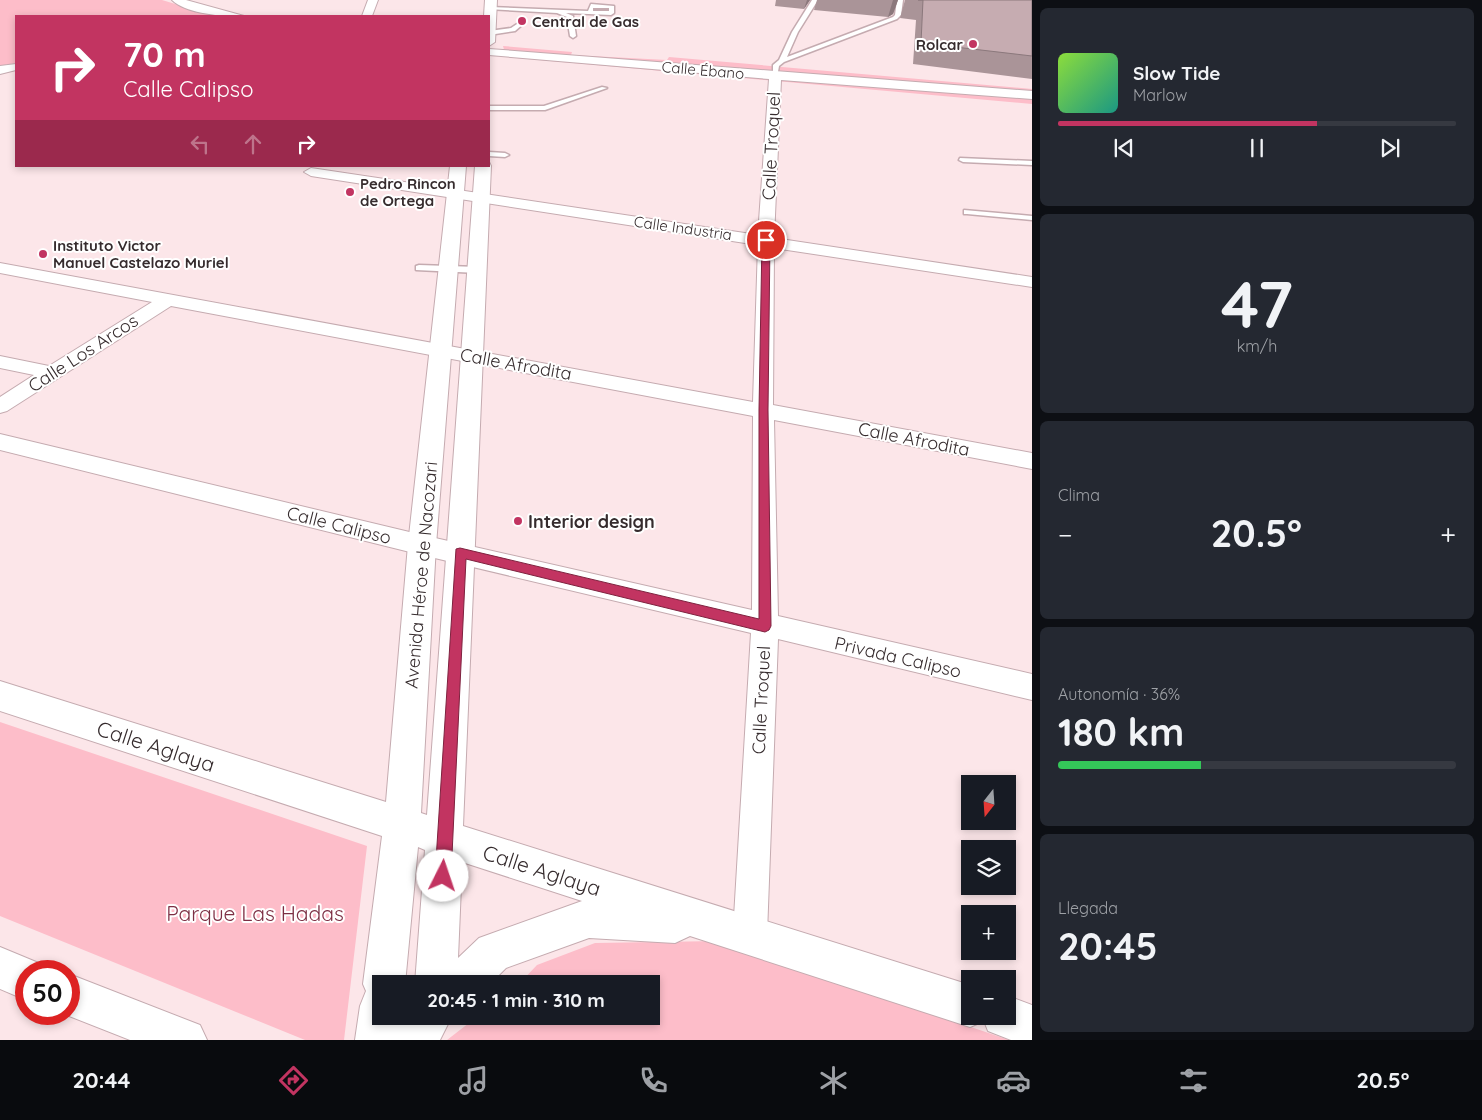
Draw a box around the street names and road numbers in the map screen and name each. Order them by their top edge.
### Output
street label: Calle Ébano [661,57,745,83]
street label: Calle Troquel [757,91,785,201]
street label: Calle Industria [633,212,733,244]
street label: Calle Los Arcos [24,309,142,397]
street label: Calle Afrodita [458,343,574,385]
street label: Calle Afrodita [856,417,972,461]
street label: Avenida Héroe de Nacozari [400,461,442,689]
street label: Calle Calipso [284,501,394,549]
street label: Privada Calipso [832,631,964,683]
street label: Calle Troquel [747,645,775,755]
street label: Calle Aglaya [94,715,218,777]
street label: Calle Aglaya [480,839,604,901]

